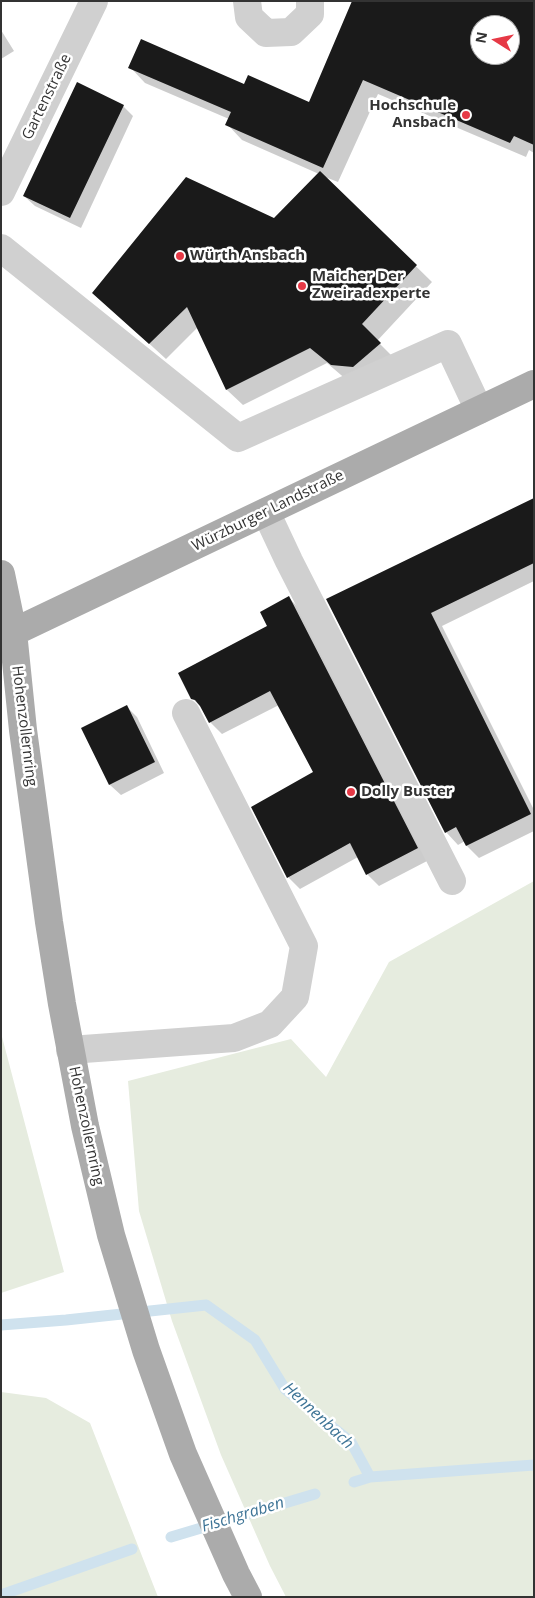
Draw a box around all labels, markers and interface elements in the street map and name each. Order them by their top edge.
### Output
north arrow [470,15,520,65]
text: N [470,30,491,45]
street label: Gartenstraße [19,51,75,143]
place label: Hochschule Ansbach [369,97,456,132]
marker: Hochschule Ansbach [460,109,472,121]
place label: Würth Ansbach [190,247,305,265]
marker: Würth Ansbach [174,250,186,262]
place label: Maicher Der Zweiradexperte [312,268,430,303]
marker: Maicher Der Zweiradexperte [296,280,308,292]
street label: Würzburger Landstraße [189,466,347,556]
street label: Hohenzollernring [8,665,40,787]
place label: Dolly Buster [361,783,453,801]
marker: Dolly Buster [345,786,357,798]
street label: Hohenzollernring [65,1065,107,1187]
water label: Hennenbach [279,1379,357,1453]
water label: Fischgraben [199,1493,287,1537]

